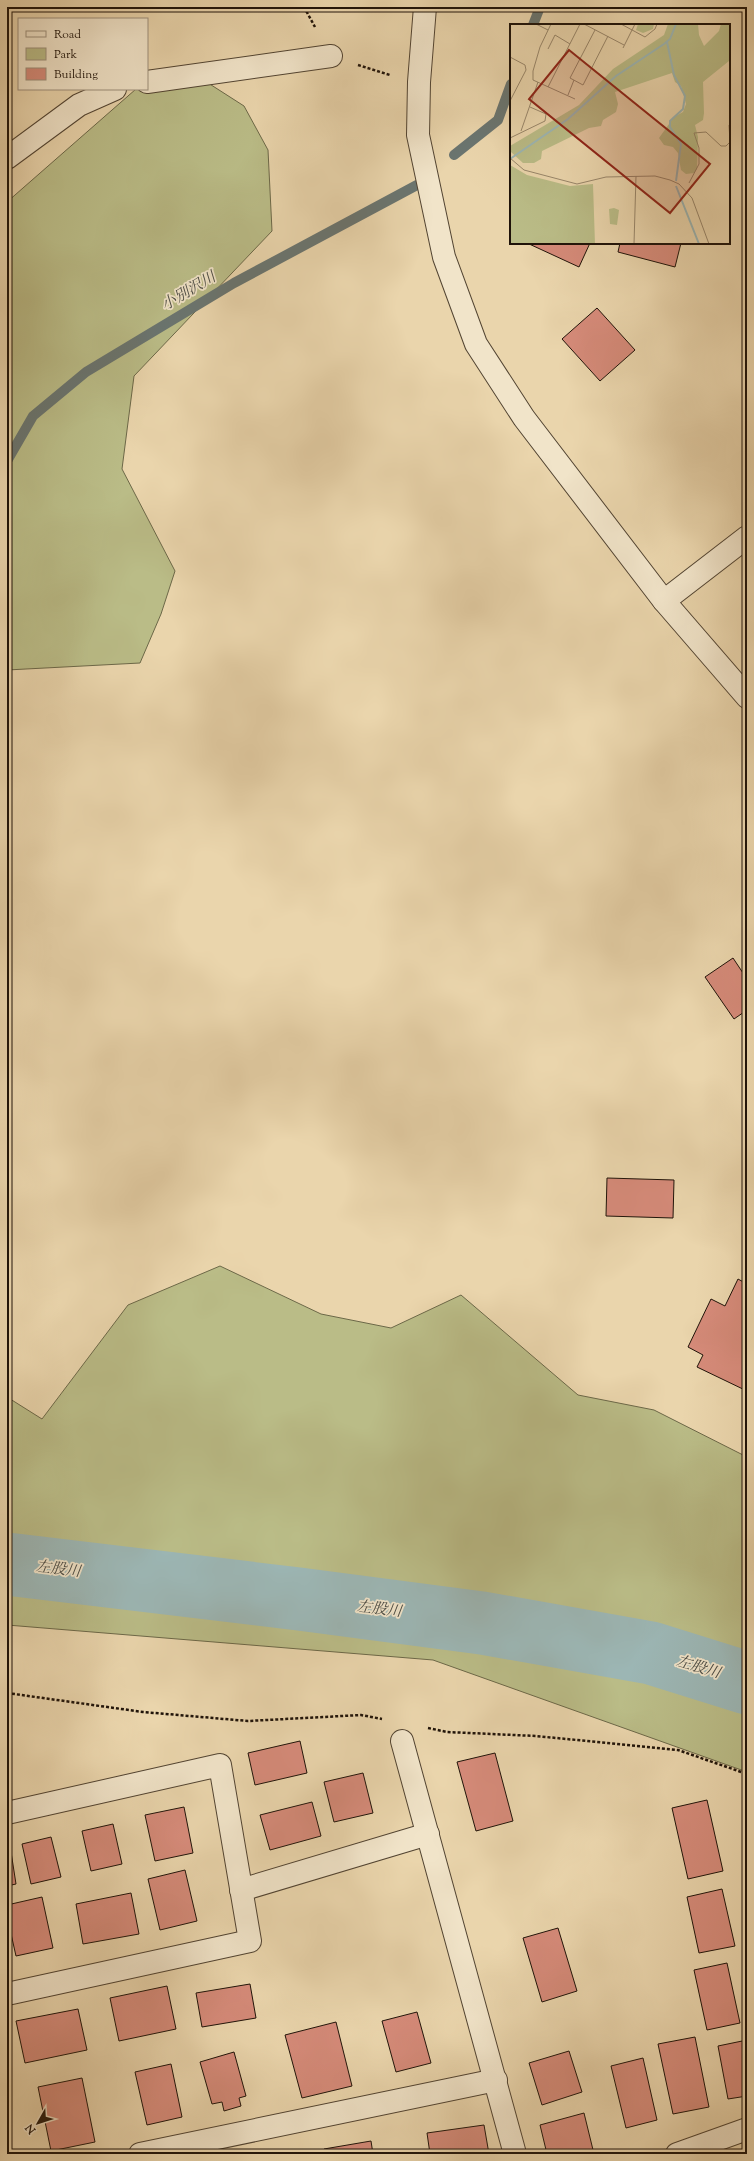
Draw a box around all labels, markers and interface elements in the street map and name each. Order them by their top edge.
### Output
legend [18,18,148,90]
inset map [510,24,730,244]
text: Road [54,26,81,44]
text: Park [54,46,77,64]
text: Building [54,66,98,84]
water label: 小別沢川 [158,267,222,316]
water label: 左股川 [34,1557,84,1583]
water label: 左股川 [355,1597,405,1623]
water label: 左股川 [673,1651,724,1685]
north arrow [18,2103,58,2143]
text: N [22,2120,41,2138]

